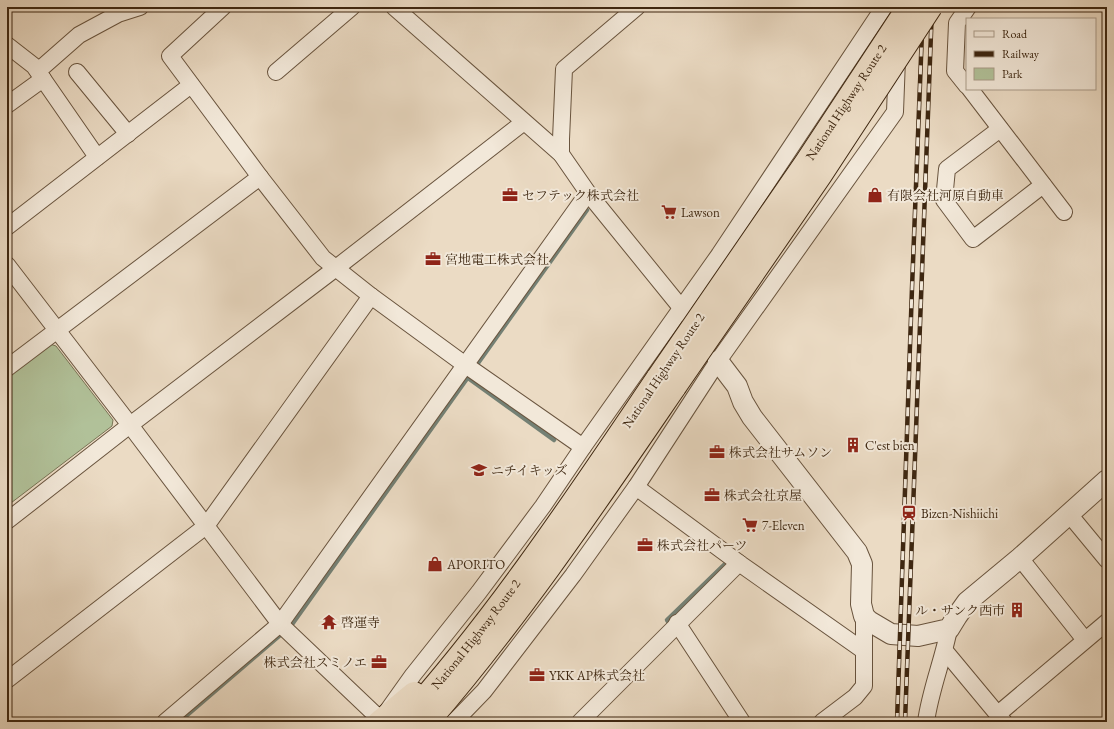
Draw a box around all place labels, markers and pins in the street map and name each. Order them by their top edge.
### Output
office icon: セフテック株式会社 [501,186,519,204]
shop icon: 有限会社河原自動車 [866,186,884,204]
place label: セフテック株式会社 [522,187,639,204]
place label: 有限会社河原自動車 [887,187,1004,204]
supermarket icon: Lawson [660,203,678,221]
place label: Lawson [681,204,720,221]
office icon: 宮地電工株式会社 [424,250,442,268]
place label: 宮地電工株式会社 [445,251,549,268]
building icon: C'est bien [844,436,862,454]
place label: C'est bien [865,437,915,454]
office icon: 株式会社サムソン [708,443,726,461]
place label: 株式会社サムソン [729,444,832,461]
school or university icon: ニチイキッズ [470,461,488,479]
place label: ニチイキッズ [491,462,568,479]
office icon: 株式会社京屋 [703,486,721,504]
place label: 株式会社京屋 [724,487,802,504]
station icon: Bizen-Nishiichi [900,504,918,522]
place label: Bizen-Nishiichi [921,505,998,522]
supermarket icon: 7-Eleven [741,516,759,534]
place label: 7-Eleven [762,517,805,534]
office icon: 株式会社パーツ [636,536,654,554]
place label: 株式会社パーツ [657,537,747,554]
shop icon: APORITO [426,555,444,573]
place label: APORITO [446,556,505,573]
building icon: ル・サンク西市 [1008,601,1026,619]
place label: ル・サンク西市 [915,602,1005,619]
temple icon: 啓運寺 [320,613,338,631]
place label: 啓運寺 [341,614,380,631]
office icon: 株式会社スミノエ [370,653,388,671]
place label: 株式会社スミノエ [264,654,367,671]
office icon: YKK AP株式会社 [528,666,546,684]
place label: YKK AP株式会社 [549,667,645,684]

